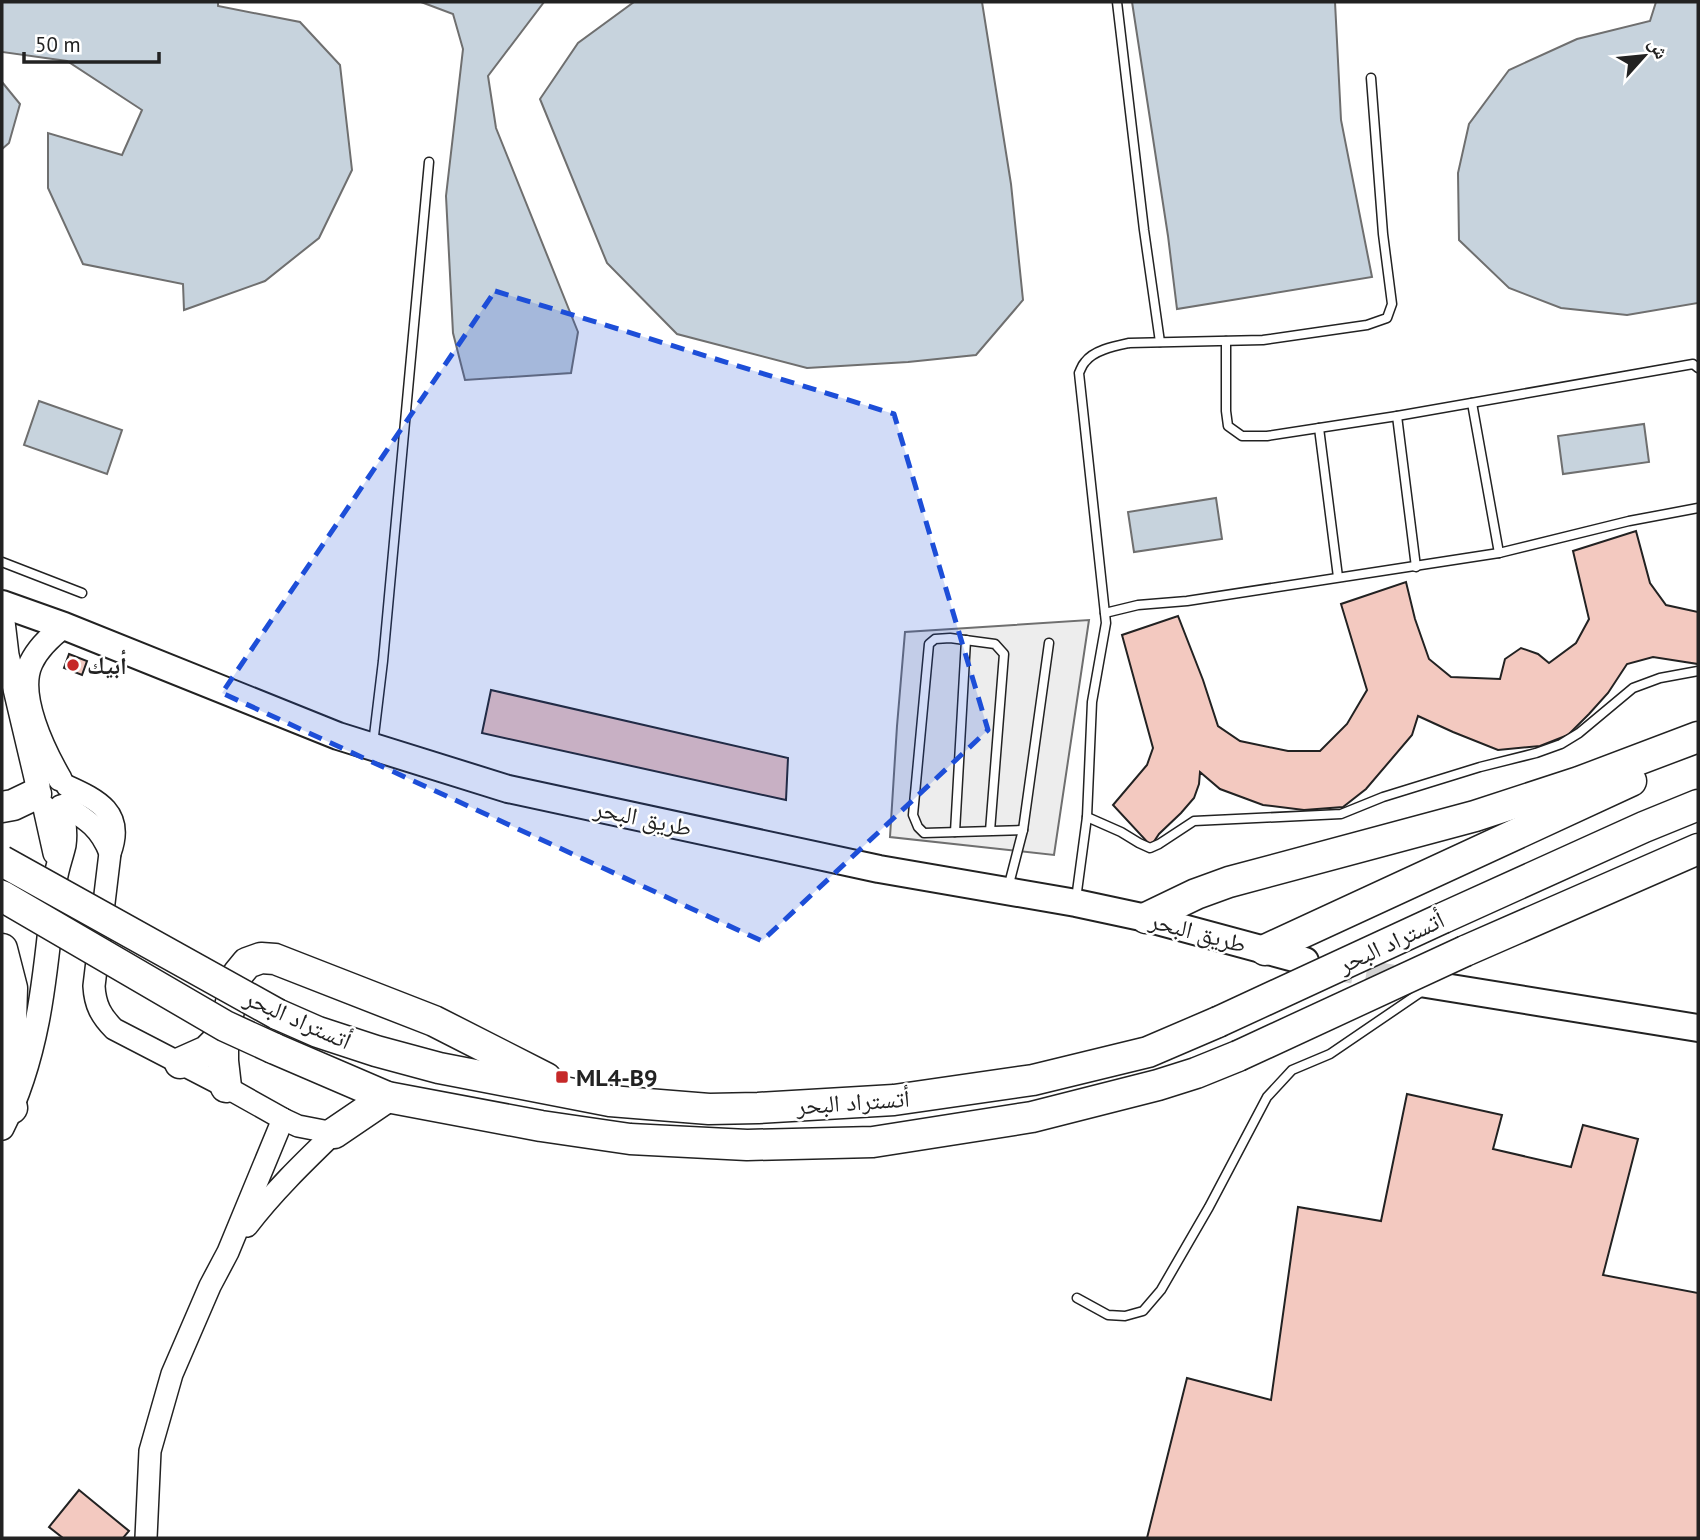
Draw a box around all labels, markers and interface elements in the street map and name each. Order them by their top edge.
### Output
scale bar [24,21,159,65]
north arrow [1609,21,1679,91]
text: 50 m [35,31,81,58]
text: ش [1644,34,1674,63]
place label: أبيك [87,649,127,681]
marker: أبيك [65,657,81,673]
street label: طريق البحر [590,792,695,843]
street label: طريق البحر [1145,904,1250,960]
street label: أتستراد البحر [1332,904,1449,981]
street label: أتستراد البحر [239,981,356,1056]
place label: ML4-B9 [576,1062,658,1093]
marker: ML4-B9 [554,1069,570,1085]
street label: أتستراد البحر [794,1083,911,1121]

